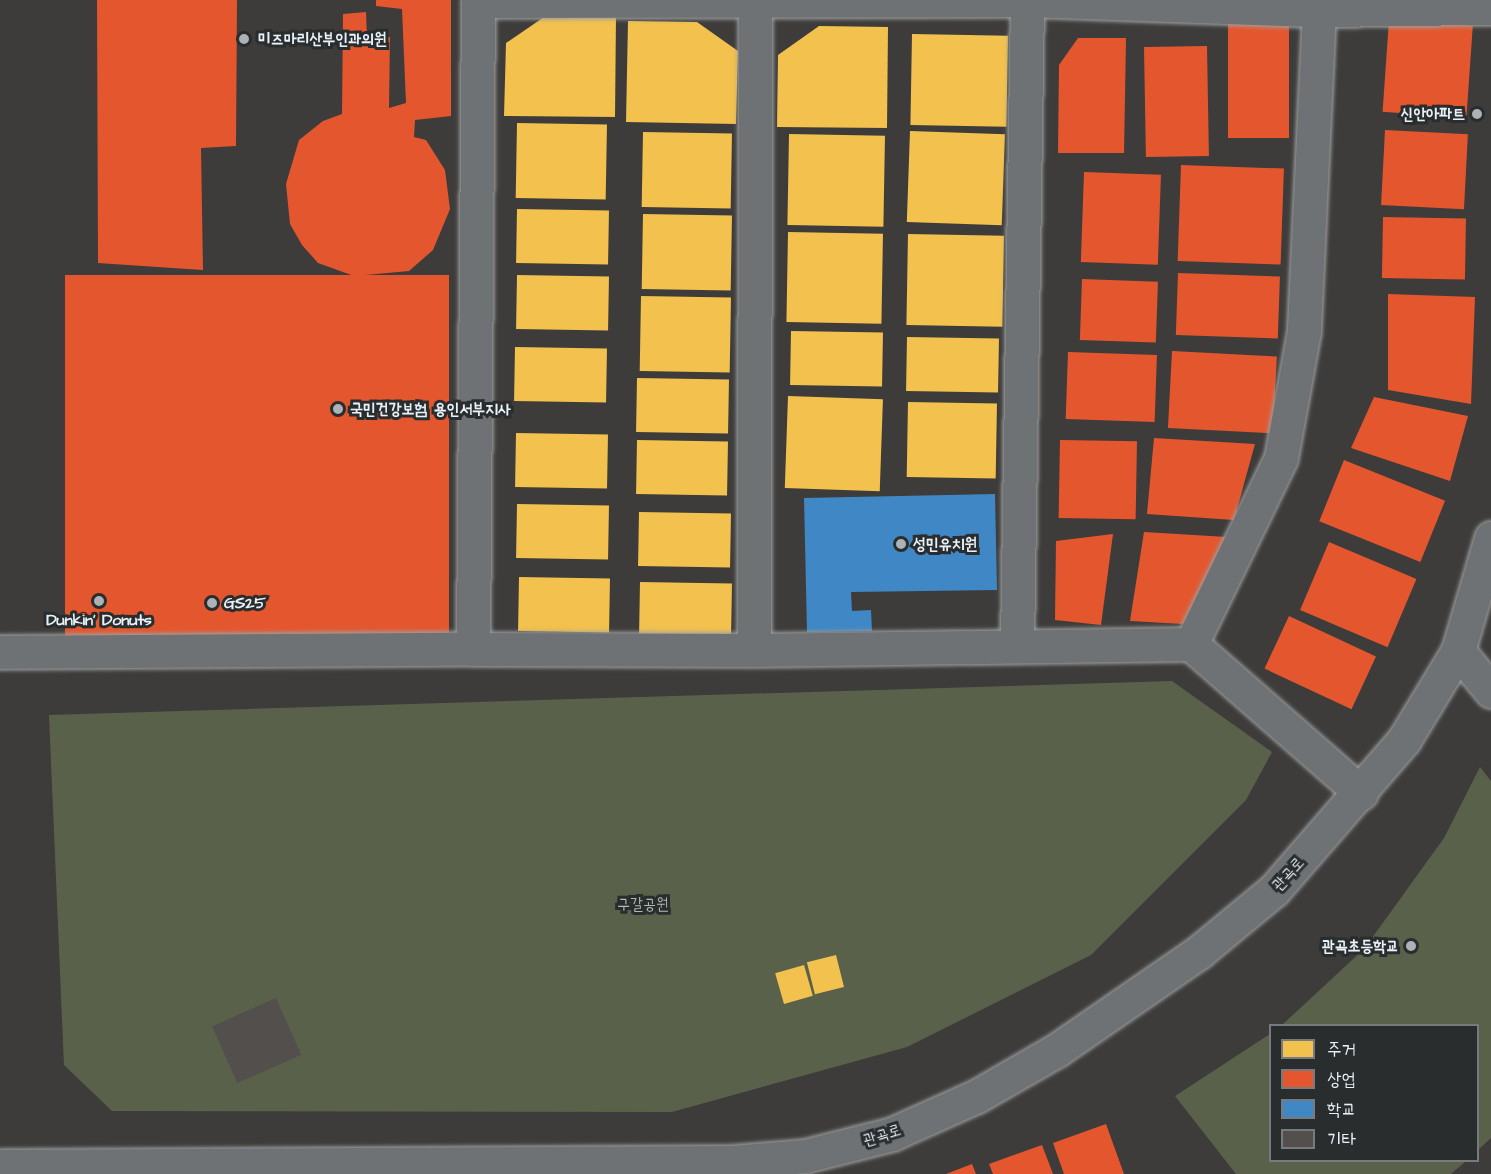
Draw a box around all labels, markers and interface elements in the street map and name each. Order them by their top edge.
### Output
place label: 미즈마리산부인과의원 [258,29,387,49]
marker: 미즈마리산부인과의원 [235,30,253,48]
place label: 신안아파트 [1401,104,1465,124]
marker: 신안아파트 [1470,107,1484,121]
place label: 국민건강보험 용인서부지사 [350,399,511,419]
marker: 국민건강보험 용인서부지사 [331,402,345,416]
place label: 성민유치원 [913,534,977,554]
marker: 성민유치원 [894,537,908,551]
place label: GS25 [224,593,266,613]
marker: Dunkin' Donuts [92,594,106,608]
marker: GS25 [205,596,219,610]
place label: Dunkin' Donuts [46,610,152,630]
street label: 관곡로 [1268,853,1308,895]
park label: 구갈공원 [617,894,669,914]
place label: 관곡초등학교 [1322,936,1399,956]
marker: 관곡초등학교 [1404,939,1418,953]
legend [1269,1024,1479,1162]
text: 주거 [1327,1037,1356,1062]
text: 상업 [1327,1067,1356,1092]
text: 학교 [1327,1097,1356,1122]
street label: 관곡로 [861,1120,903,1150]
text: 기타 [1327,1127,1356,1152]

